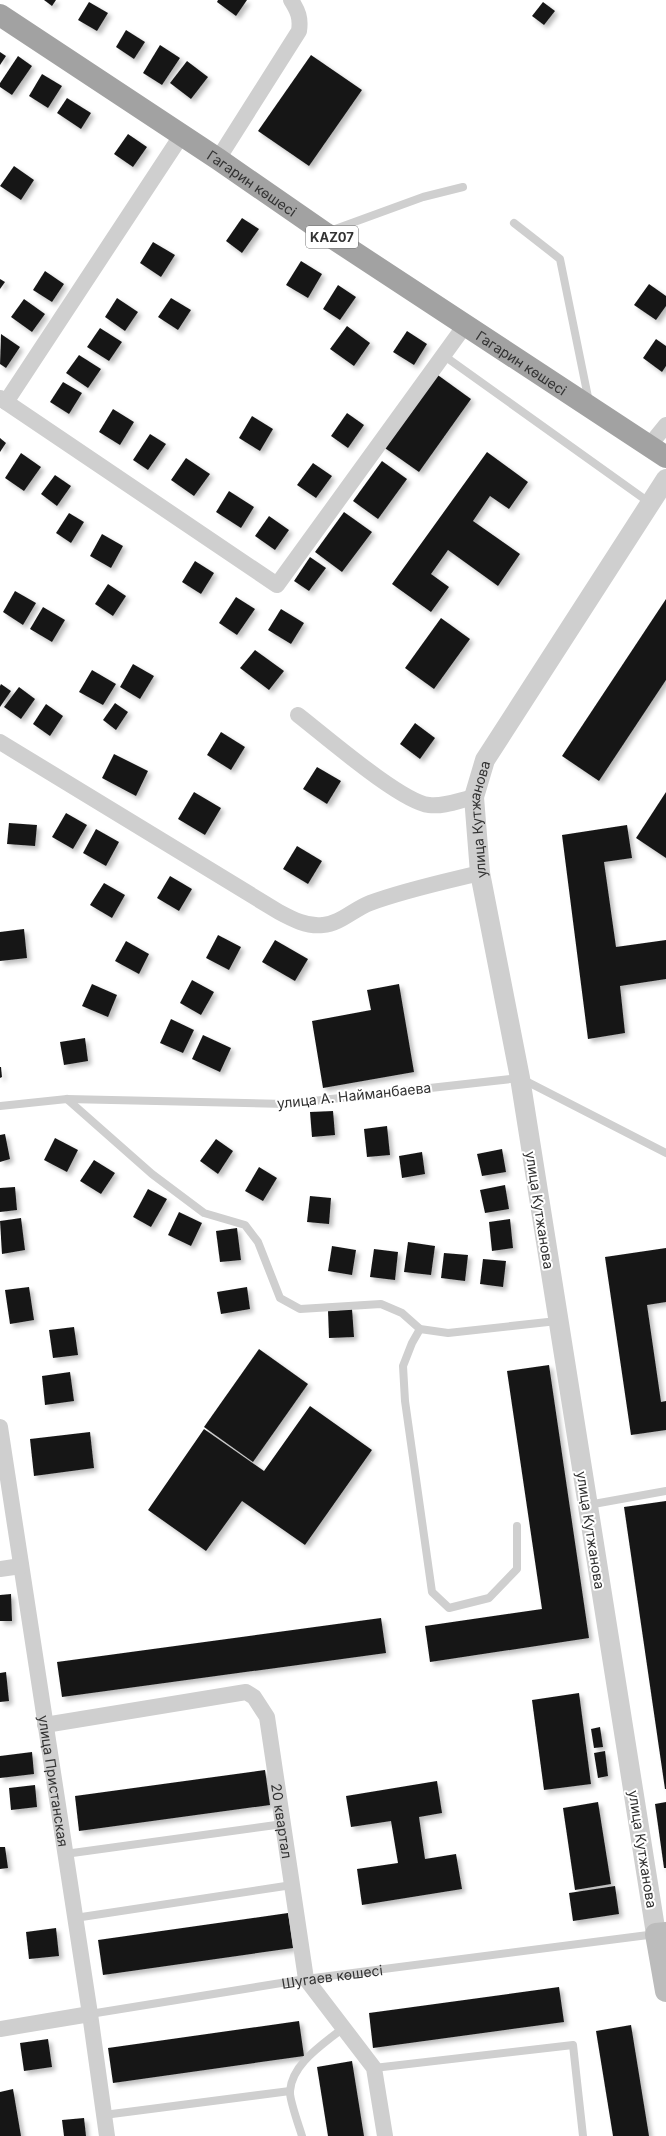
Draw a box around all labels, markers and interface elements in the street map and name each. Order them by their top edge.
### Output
street label: Гагарин көшесі [204,146,300,220]
road number: KAZ07 [306,226,358,248]
street label: Гагарин көшесі [473,327,570,398]
street label: улица Кутжанова [465,758,493,880]
street label: улица А. Найманбаева [276,1078,432,1112]
street label: улица Кутжанова [522,1150,558,1270]
street label: улица Кутжанова [573,1470,609,1590]
street label: улица Пристанская [36,1714,73,1848]
street label: 20 квартал [268,1782,296,1860]
street label: улица Кутжанова [625,1789,661,1909]
street label: Шугаев көшесі [280,1961,384,1991]

